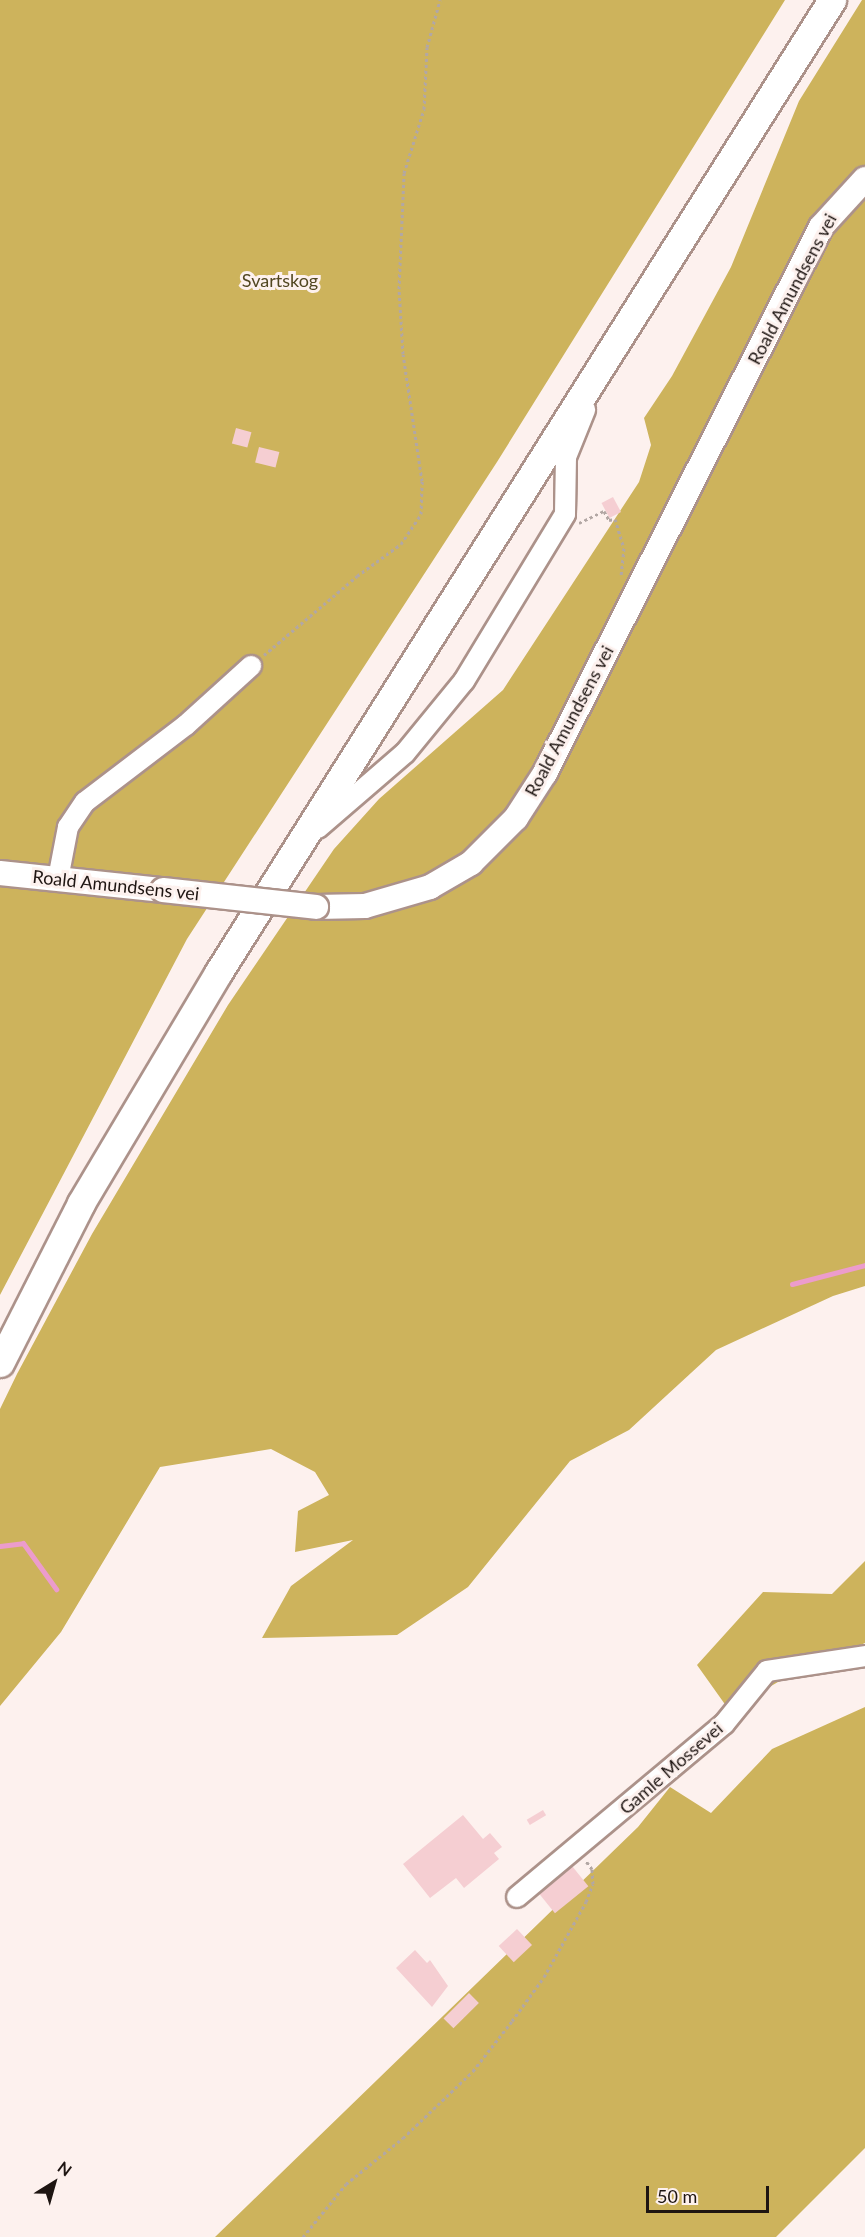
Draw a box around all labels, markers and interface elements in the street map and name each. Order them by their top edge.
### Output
street label: Roald Amundsens vei [743,210,841,368]
park label: Svartskog [242,269,318,291]
street label: Roald Amundsens vei [520,642,618,800]
street label: Roald Amundsens vei [31,865,201,905]
street label: Gamle Mossevei [615,1717,727,1819]
north arrow [24,2153,84,2213]
text: N [54,2157,76,2180]
scale bar [649,2174,772,2212]
text: 50 m [657,2185,697,2207]

